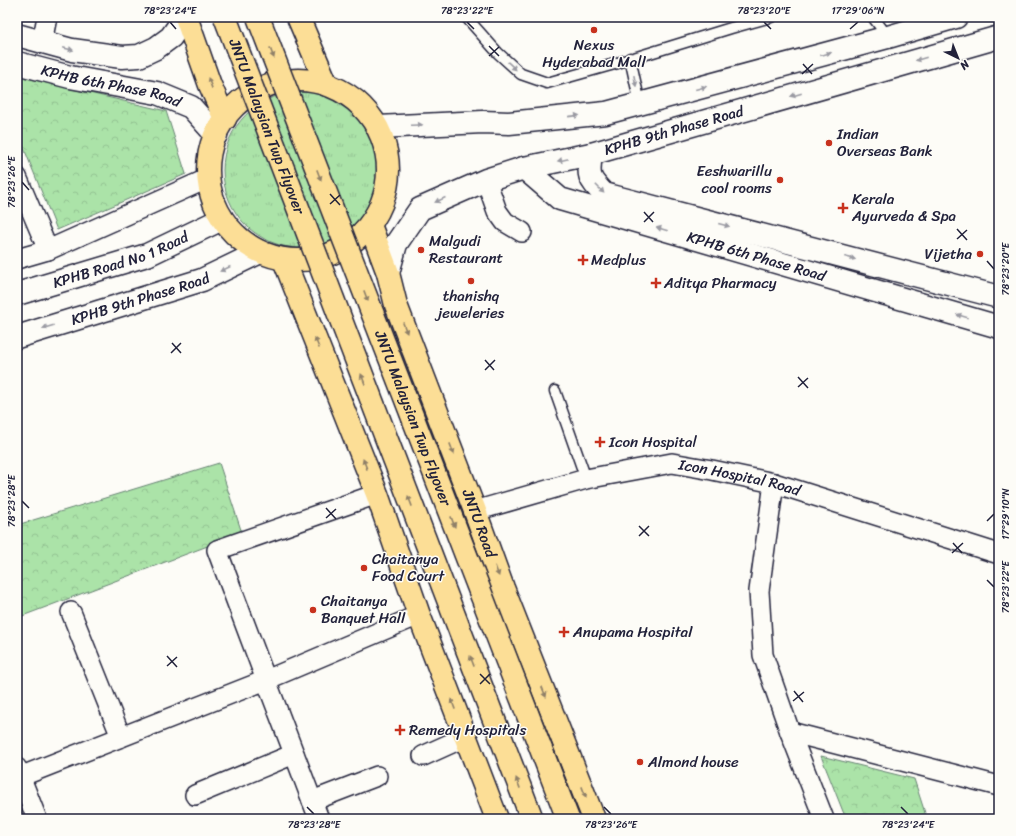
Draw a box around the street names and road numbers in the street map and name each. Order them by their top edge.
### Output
street label: JNTU Malaysian Twp Flyover [221,34,313,219]
street label: KPHB 6th Phase Road [38,57,186,115]
street label: KPHB 9th Phase Road [601,98,748,163]
street label: KPHB Road No 1 Road [49,224,194,296]
street label: KPHB 6th Phase Road [684,224,830,289]
street label: KPHB 9th Phase Road [68,265,215,333]
street label: JNTU Malaysian Twp Flyover [367,326,459,510]
street label: Icon Hospital Road [676,451,805,504]
street label: JNTU Road [454,484,504,562]

